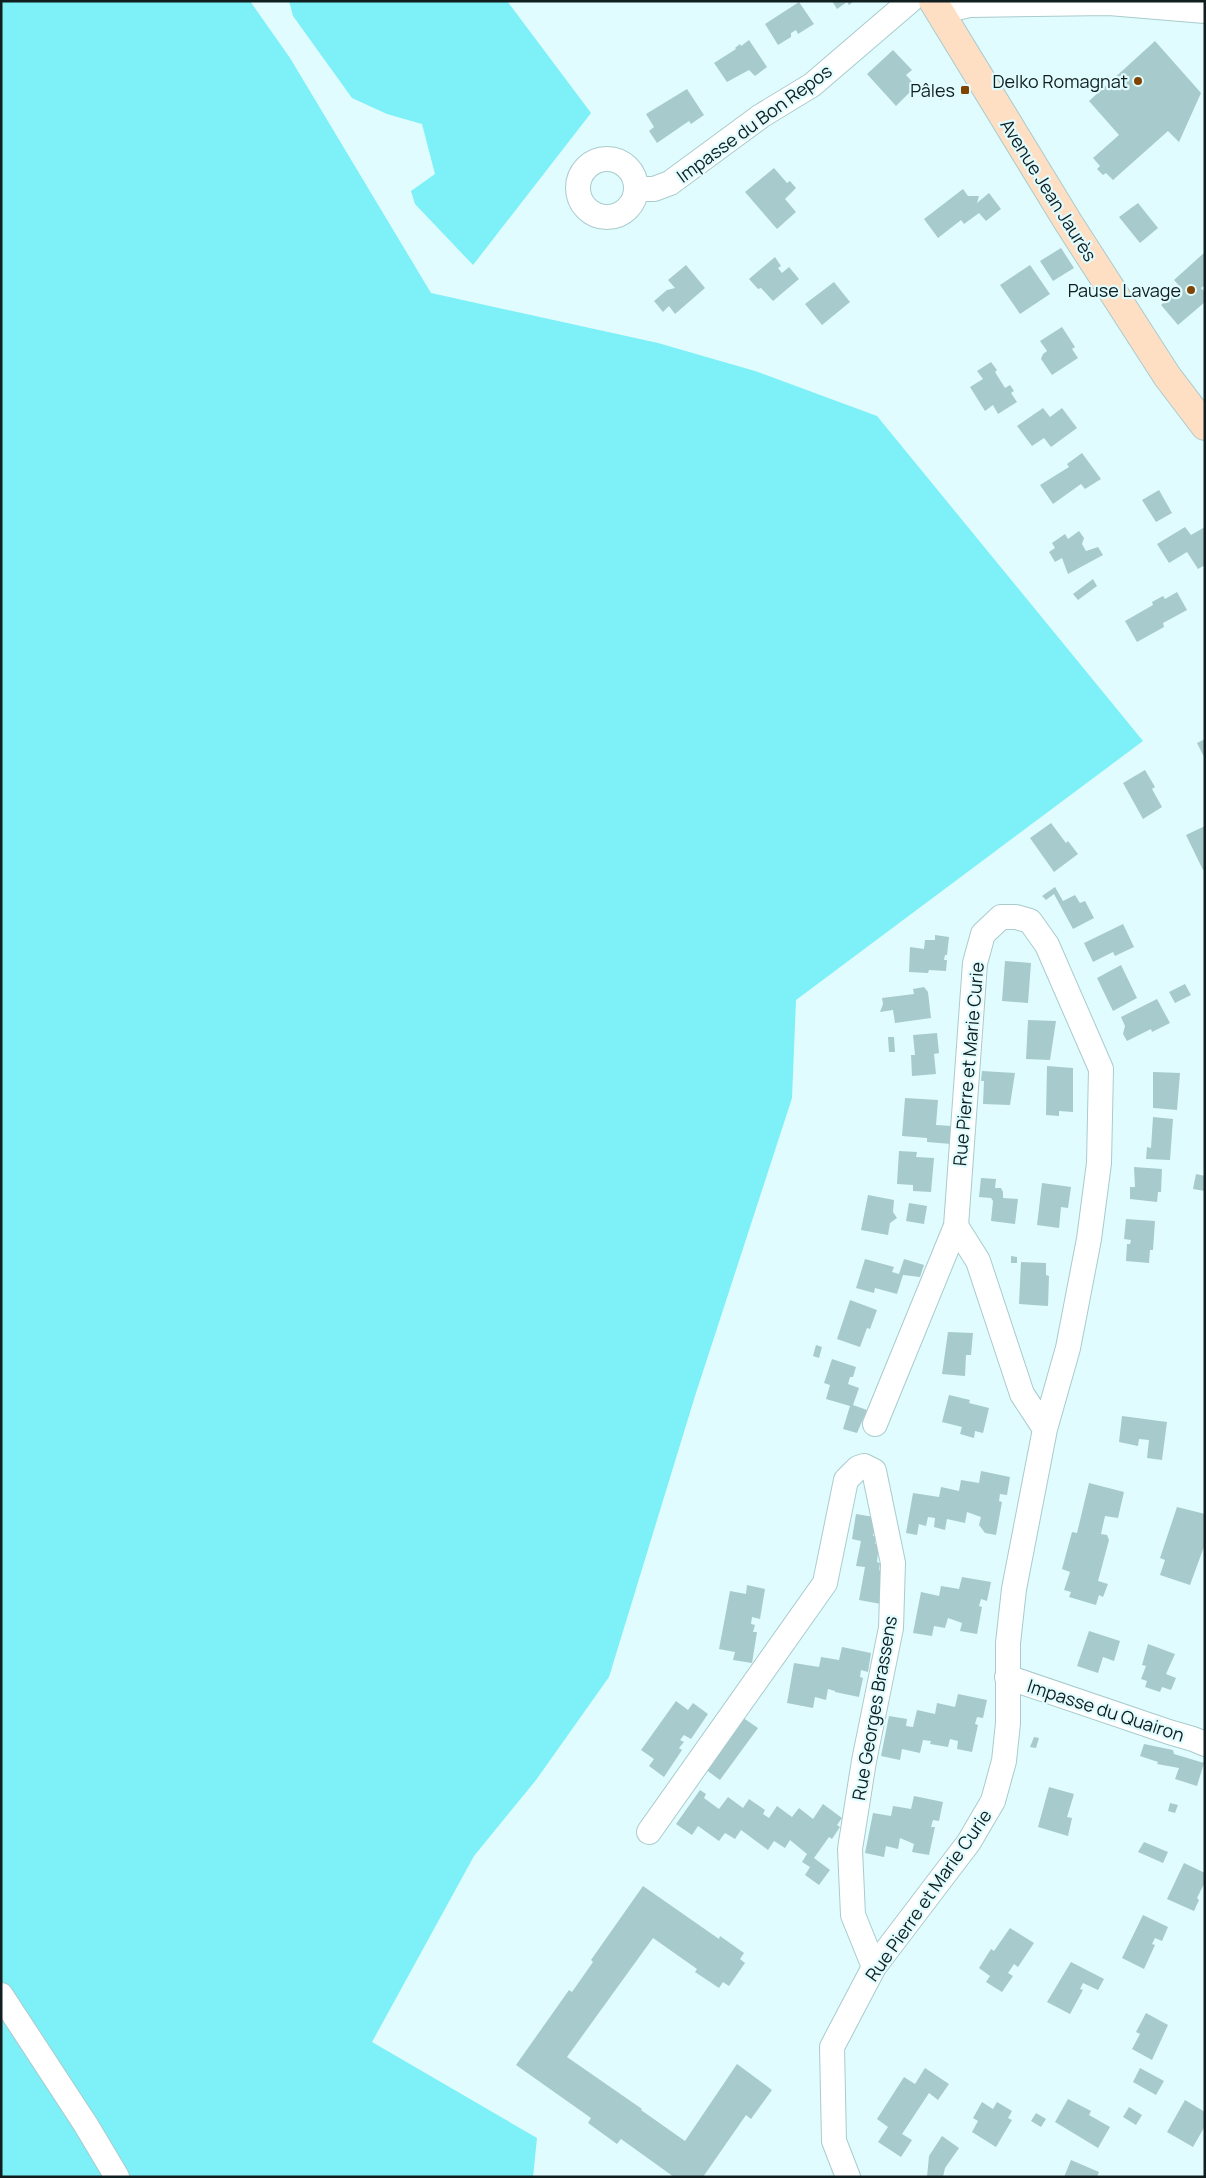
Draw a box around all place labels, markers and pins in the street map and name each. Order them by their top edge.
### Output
place label: Delko Romagnat [992,69,1128,93]
marker: Delko Romagnat [1132,75,1144,87]
place label: Pâles [910,78,955,102]
marker: Pâles [959,84,971,96]
place label: Pause Lavage [1068,278,1181,302]
marker: Pause Lavage [1185,284,1197,296]

